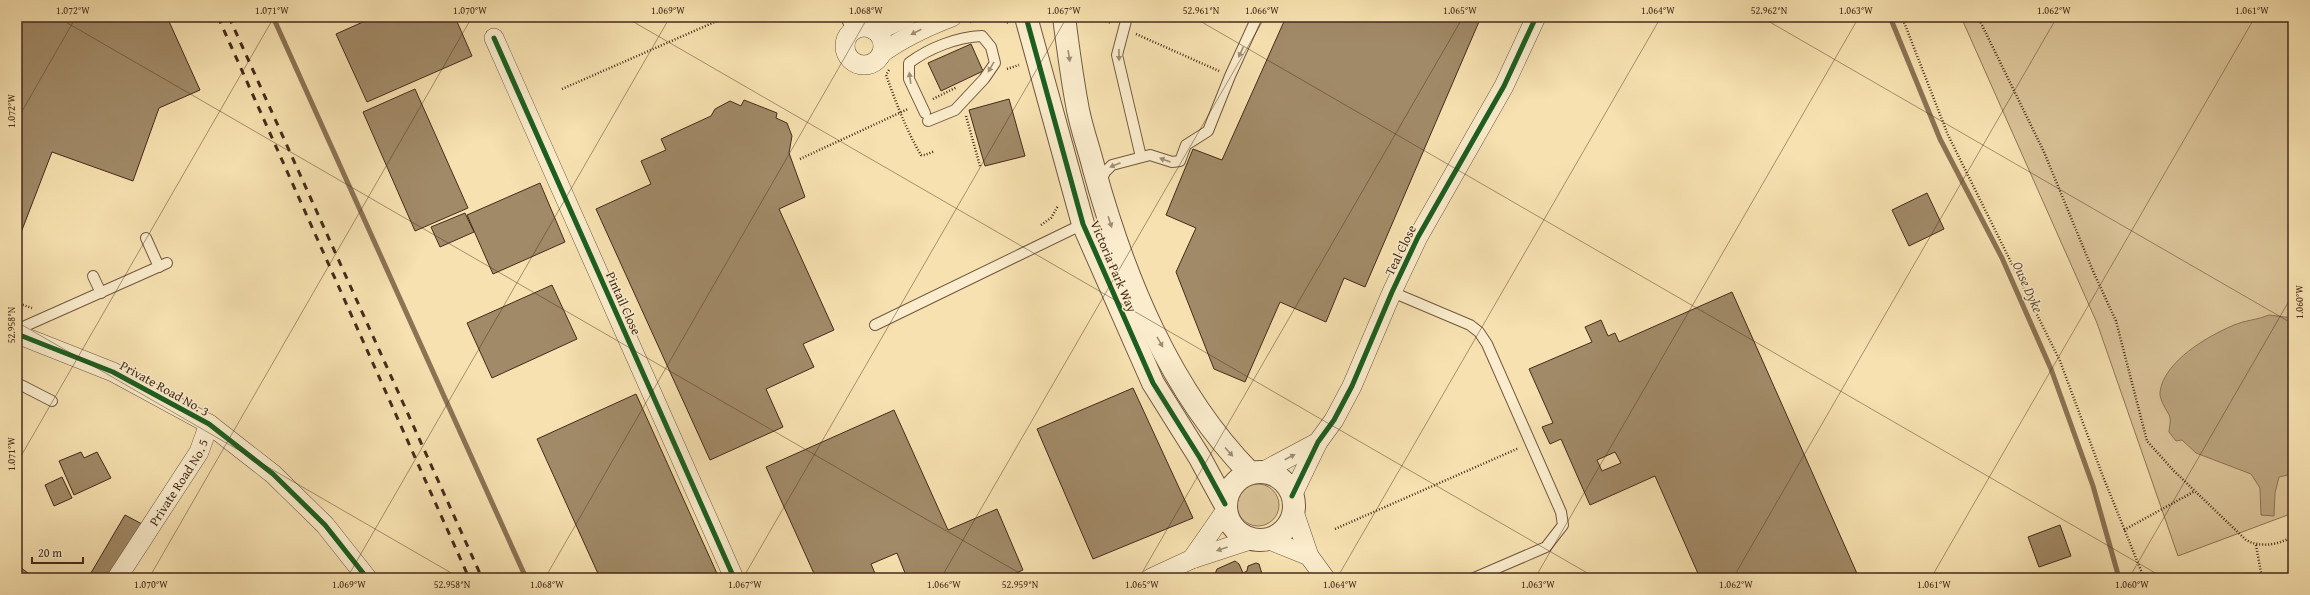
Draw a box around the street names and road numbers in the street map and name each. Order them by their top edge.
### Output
street label: Victoria Park Way [1086,217,1142,316]
street label: Teal Close [1380,222,1421,279]
street label: Pintail Close [601,269,646,338]
street label: Private Road No. 3 [117,356,213,421]
street label: Private Road No. 5 [144,436,213,530]

